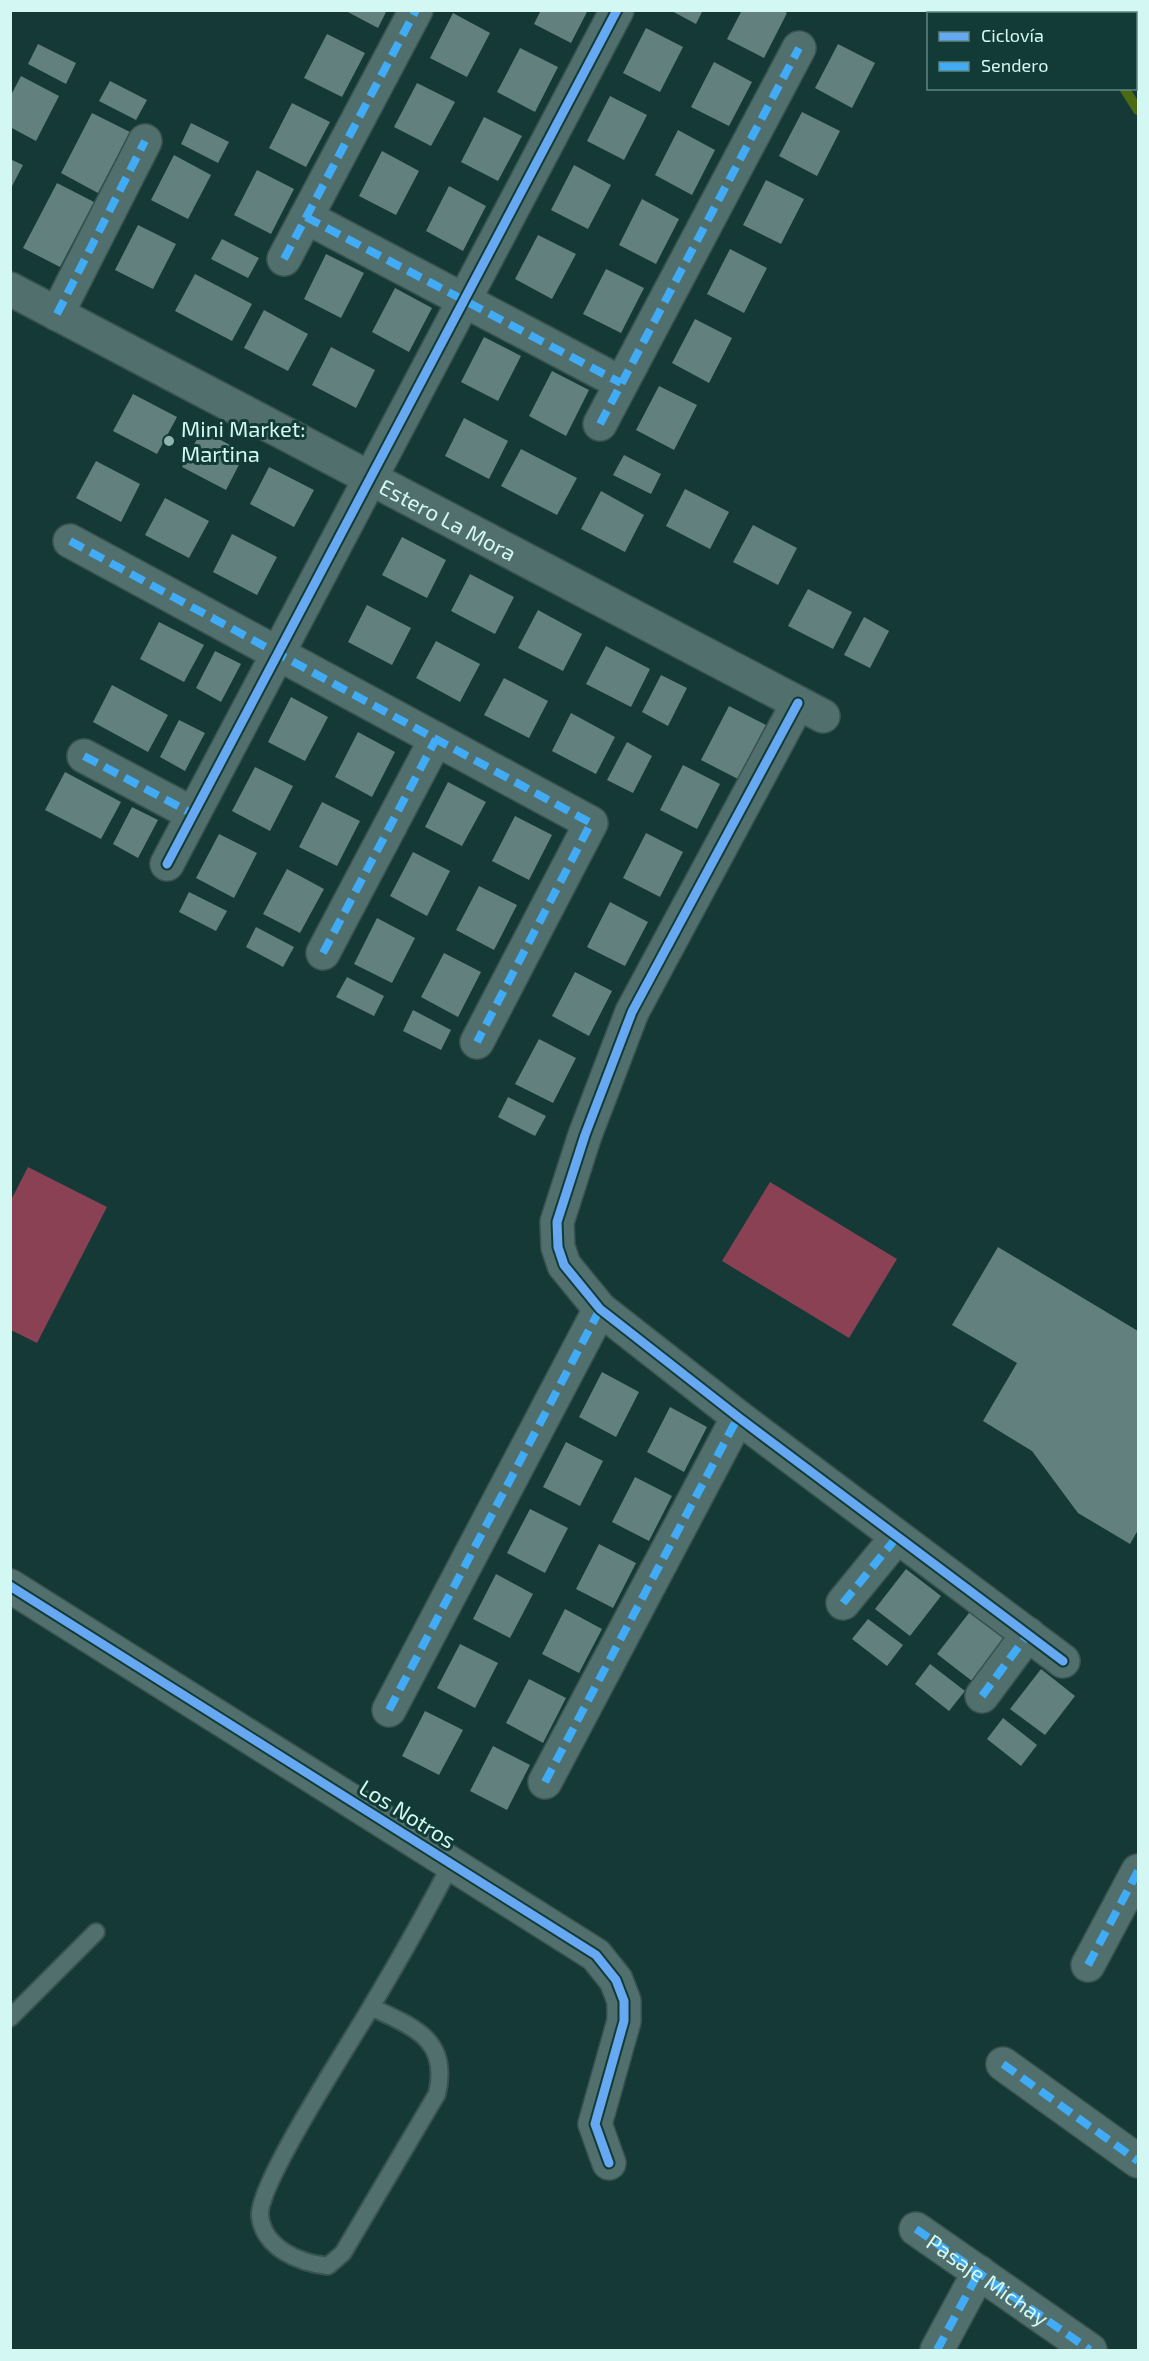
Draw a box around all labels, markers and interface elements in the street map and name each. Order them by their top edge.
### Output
legend [927,12,1137,90]
text: Ciclovía [981,24,1044,46]
text: Sendero [981,54,1048,76]
place label: Mini Market: Martina [181,415,305,466]
marker: Mini Market: Martina [162,434,176,448]
street label: Estero La Mora [375,473,521,566]
street label: Los Notros [355,1773,461,1853]
street label: Pasaje Michay [922,2228,1054,2331]

